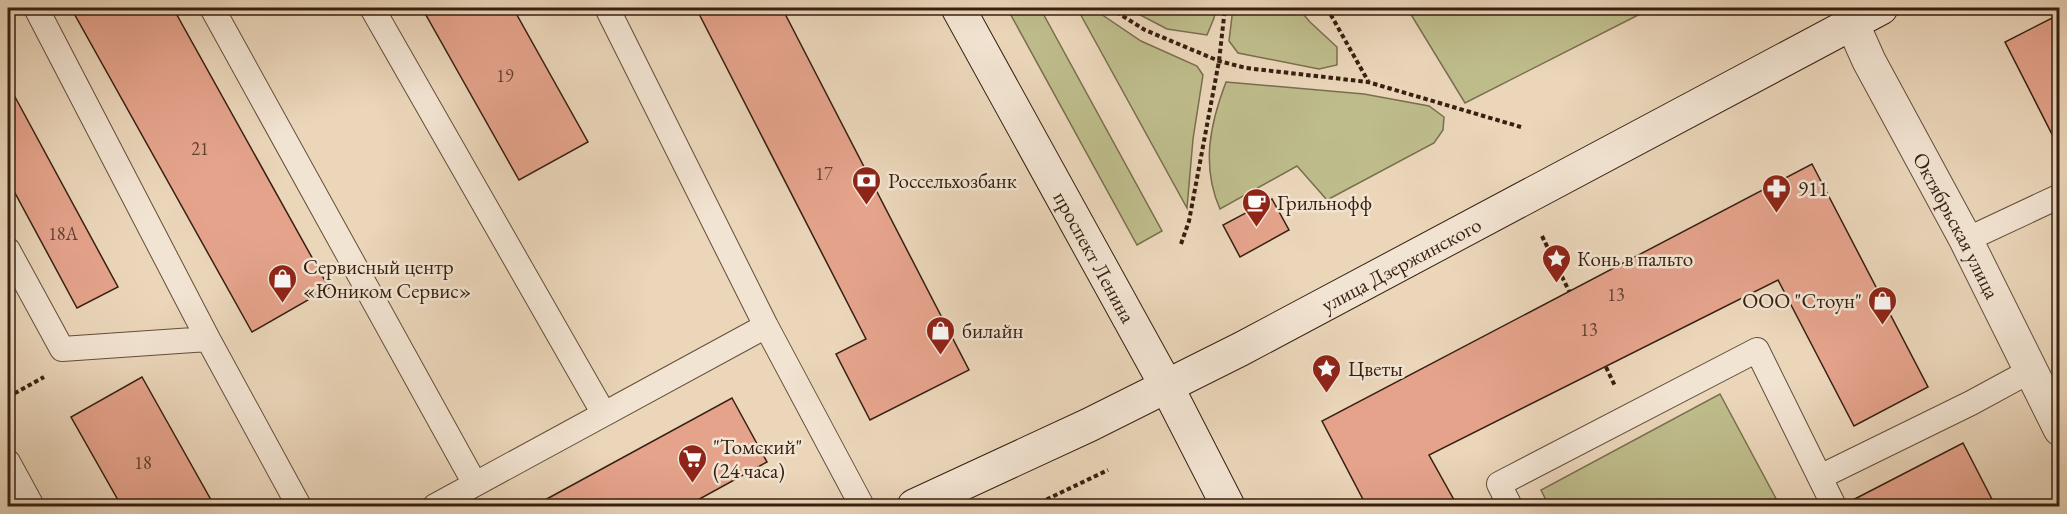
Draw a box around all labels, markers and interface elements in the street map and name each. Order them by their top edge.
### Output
house number: 19 [496,64,514,87]
house number: 21 [191,137,209,160]
street label: Октябрьская улица [1907,147,2007,304]
house number: 17 [815,162,833,185]
bank icon: Россельхозбанк [851,164,883,206]
place label: Россельхозбанк [888,167,1017,194]
pharmacy icon: 911 [1761,172,1793,214]
place label: 911 [1798,175,1828,202]
street label: проспект Ленина [1048,186,1143,328]
cafe icon: Грильнофф [1240,186,1272,228]
place label: Грильнофф [1277,189,1372,216]
street label: улица Дзержинского [1316,210,1486,317]
house number: 18А [48,222,78,245]
place icon: Конь в пальто [1540,242,1572,284]
place label: Конь в пальто [1577,245,1693,272]
place label: Сервисный центр «Юником Сервис» [303,253,471,304]
shop icon: Сервисный центр «Юником Сервис» [266,262,298,304]
house number: 13 [1607,283,1625,306]
shop icon: ООО "Стоун" [1867,284,1899,326]
place label: ООО "Стоун" [1742,287,1862,314]
shop icon: билайн [925,314,957,356]
place label: билайн [962,317,1024,344]
house number: 13 [1580,318,1598,341]
place icon: Цветы [1311,352,1343,394]
place label: Цветы [1348,355,1403,382]
place label: "Томский" (24 часа) [713,433,802,484]
supermarket icon: "Томский" (24 часа) [676,442,708,484]
house number: 18 [134,451,152,474]

